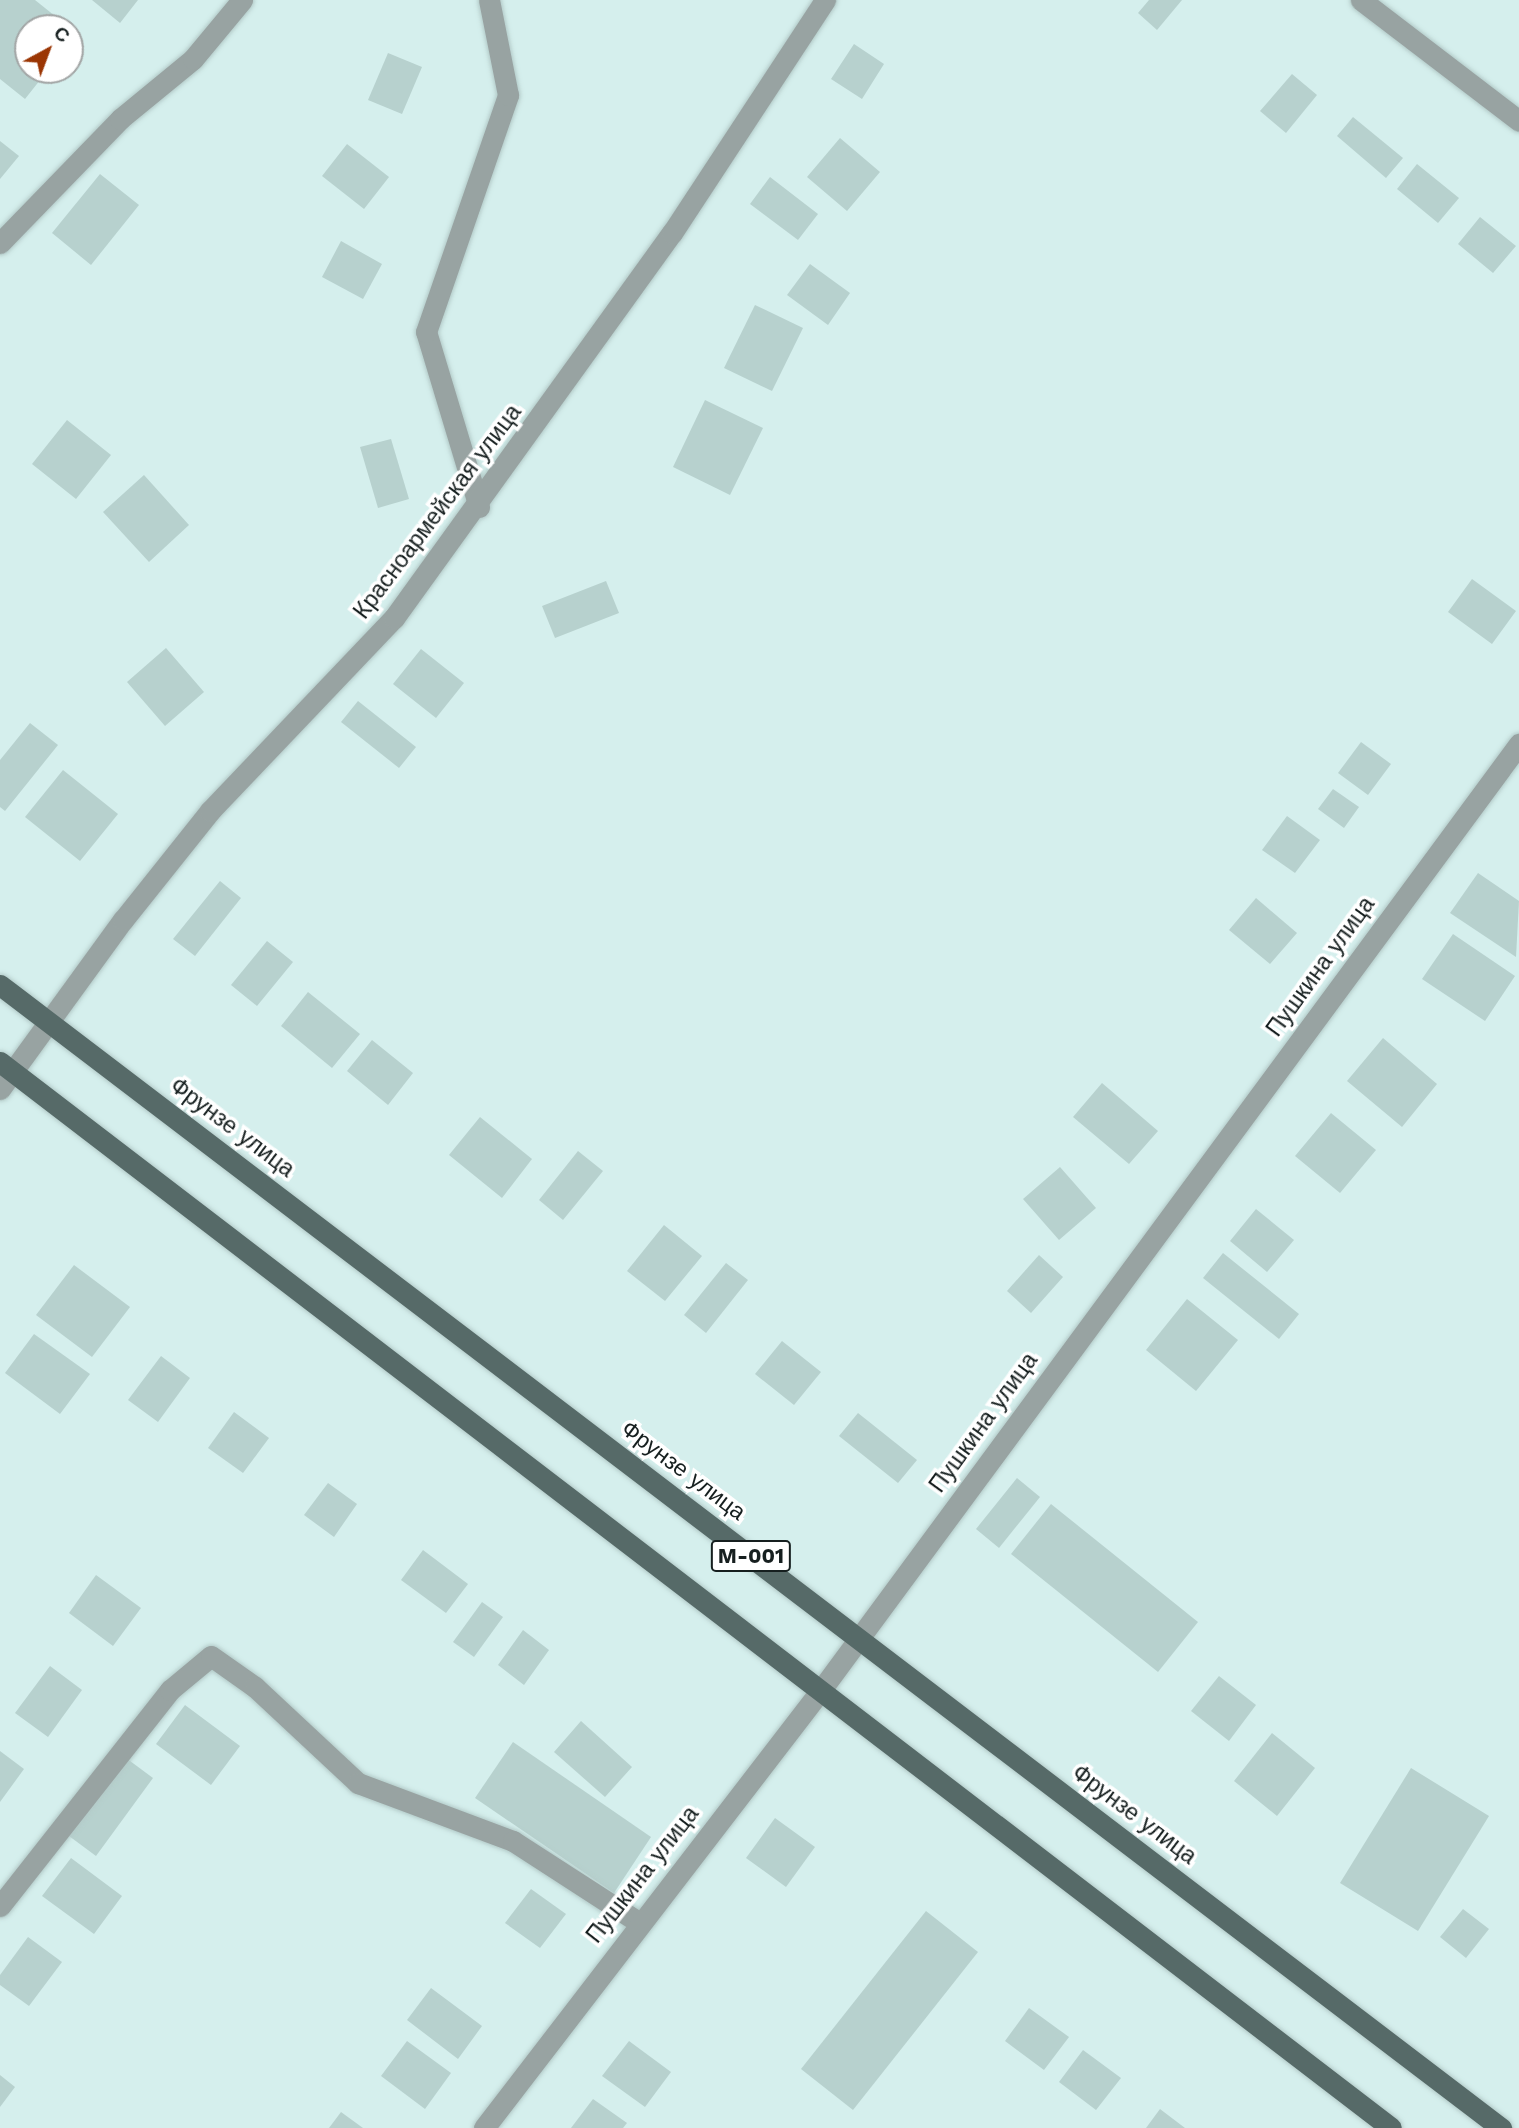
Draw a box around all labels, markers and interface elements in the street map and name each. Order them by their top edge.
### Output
north arrow [14,14,84,84]
text: С [49,21,75,47]
street label: Красноармейская улица [348,399,528,625]
street label: Пушкина улица [1261,892,1381,1042]
street label: Фрунзе улица [164,1072,300,1184]
street label: Пушкина улица [924,1348,1044,1498]
street label: Фрунзе улица [615,1415,751,1527]
road number: M-001 [711,1538,791,1574]
street label: Фрунзе улица [1066,1759,1202,1871]
street label: Пушкина улица [581,1801,705,1949]

